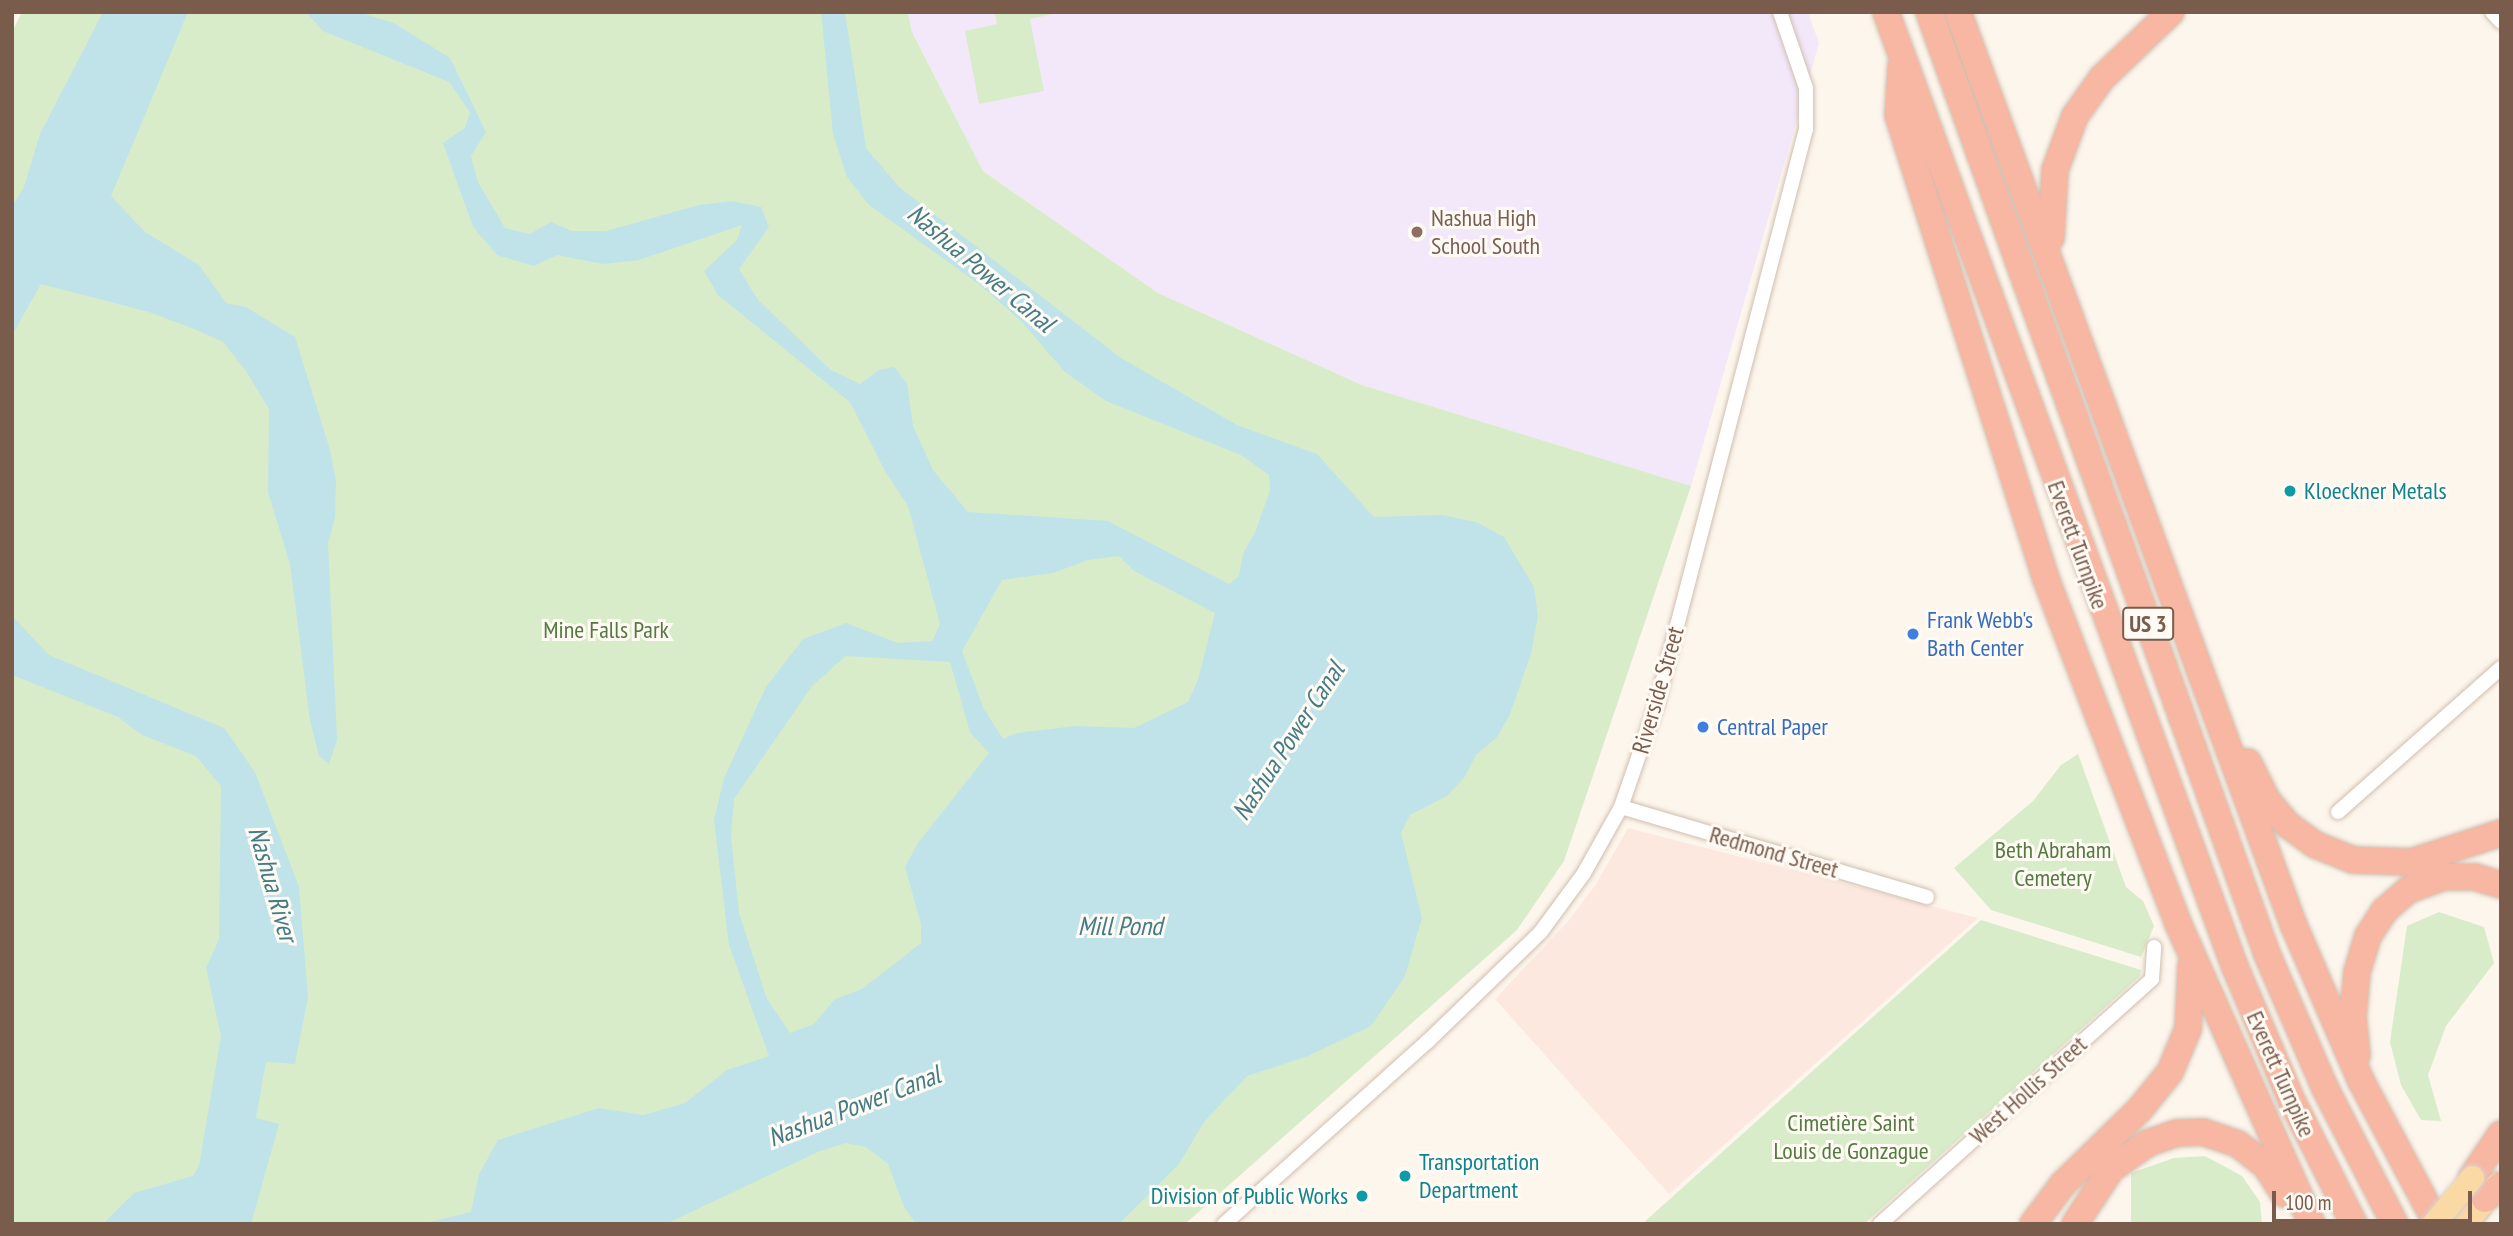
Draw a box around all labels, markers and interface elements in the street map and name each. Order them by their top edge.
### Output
water label: Nashua Power Canal [901,198,1061,338]
place label: Nashua High School South [1431,204,1540,260]
marker: Nashua High School South [1409,224,1425,240]
street label: Everett Turnpike [2041,477,2115,613]
place label: Kloeckner Metals [2304,477,2447,505]
marker: Kloeckner Metals [2282,483,2298,499]
road number: US 3 [2122,604,2174,644]
place label: Frank Webb's Bath Center [1927,606,2034,662]
park label: Mine Falls Park [543,616,669,644]
street label: Riverside Street [1626,623,1690,757]
marker: Frank Webb's Bath Center [1905,626,1921,642]
water label: Nashua Power Canal [1225,656,1351,826]
place label: Central Paper [1717,713,1828,741]
marker: Central Paper [1695,719,1711,735]
street label: Redmond Street [1706,820,1842,884]
water label: Nashua River [242,823,304,945]
park label: Beth Abraham Cemetery [1994,836,2112,892]
water label: Mill Pond [1078,910,1162,942]
street label: Everett Turnpike [2240,1006,2322,1142]
street label: West Hollis Street [1964,1030,2092,1150]
water label: Nashua Power Canal [763,1059,945,1153]
park label: Cimetière Saint Louis de Gonzague [1773,1109,1929,1165]
place label: Transportation Department [1419,1148,1539,1204]
marker: Transportation Department [1397,1168,1413,1184]
scale bar [2275,1176,2474,1220]
place label: Division of Public Works [1150,1182,1348,1210]
marker: Division of Public Works [1354,1188,1370,1204]
text: 100 m [2285,1189,2331,1216]

